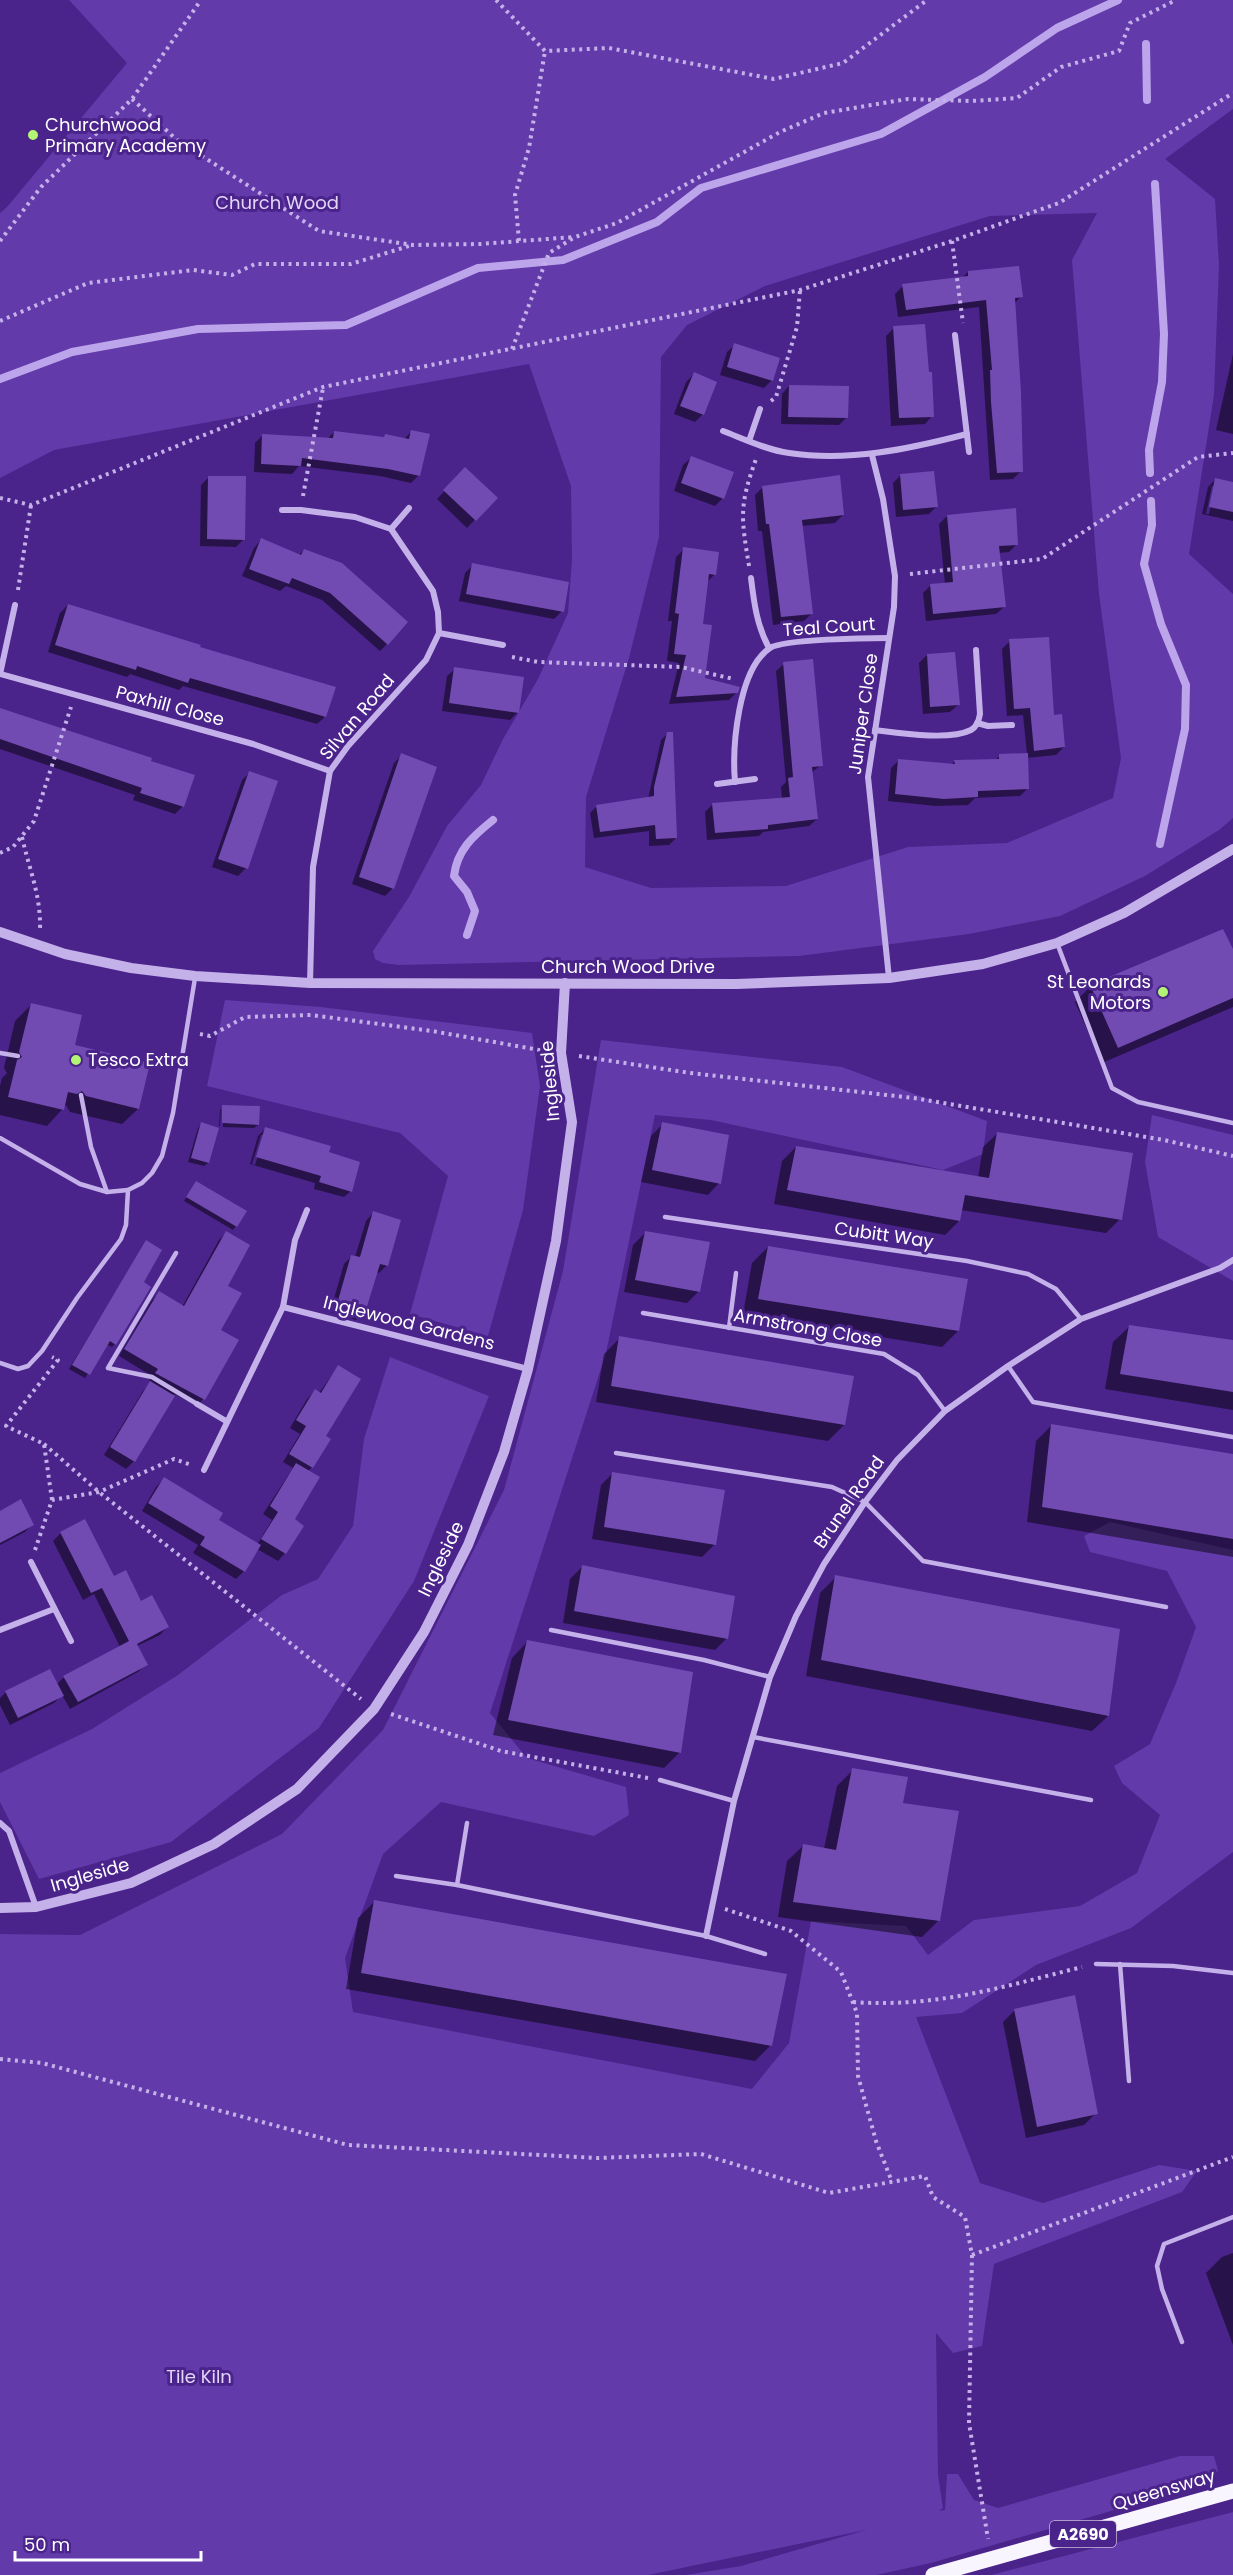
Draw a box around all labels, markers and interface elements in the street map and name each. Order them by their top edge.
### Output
place label: Churchwood Primary Academy [45,112,206,158]
marker: Churchwood Primary Academy [26,128,40,142]
park label: Church Wood [215,190,339,215]
street label: Teal Court [782,611,876,642]
street label: Juniper Close [842,652,883,776]
street label: Silvan Road [313,668,400,765]
street label: Paxhill Close [113,679,227,732]
street label: Church Wood Drive [541,954,715,979]
place label: St Leonards Motors [1047,969,1151,1015]
marker: St Leonards Motors [1156,985,1170,999]
street label: Ingleside [534,1040,565,1122]
place label: Tesco Extra [88,1047,189,1072]
marker: Tesco Extra [69,1053,83,1067]
street label: Cubitt Way [833,1215,935,1254]
street label: Inglewood Gardens [321,1289,497,1356]
street label: Armstrong Close [732,1302,884,1353]
street label: Brunel Road [807,1450,890,1553]
street label: Ingleside [412,1517,470,1601]
street label: Ingleside [48,1851,132,1898]
park label: Tile Kiln [166,2364,232,2389]
street label: Queensway [1109,2463,1218,2516]
road number: A2690 [1050,2521,1116,2547]
scale bar [15,2524,201,2562]
text: 50 m [24,2532,70,2557]

